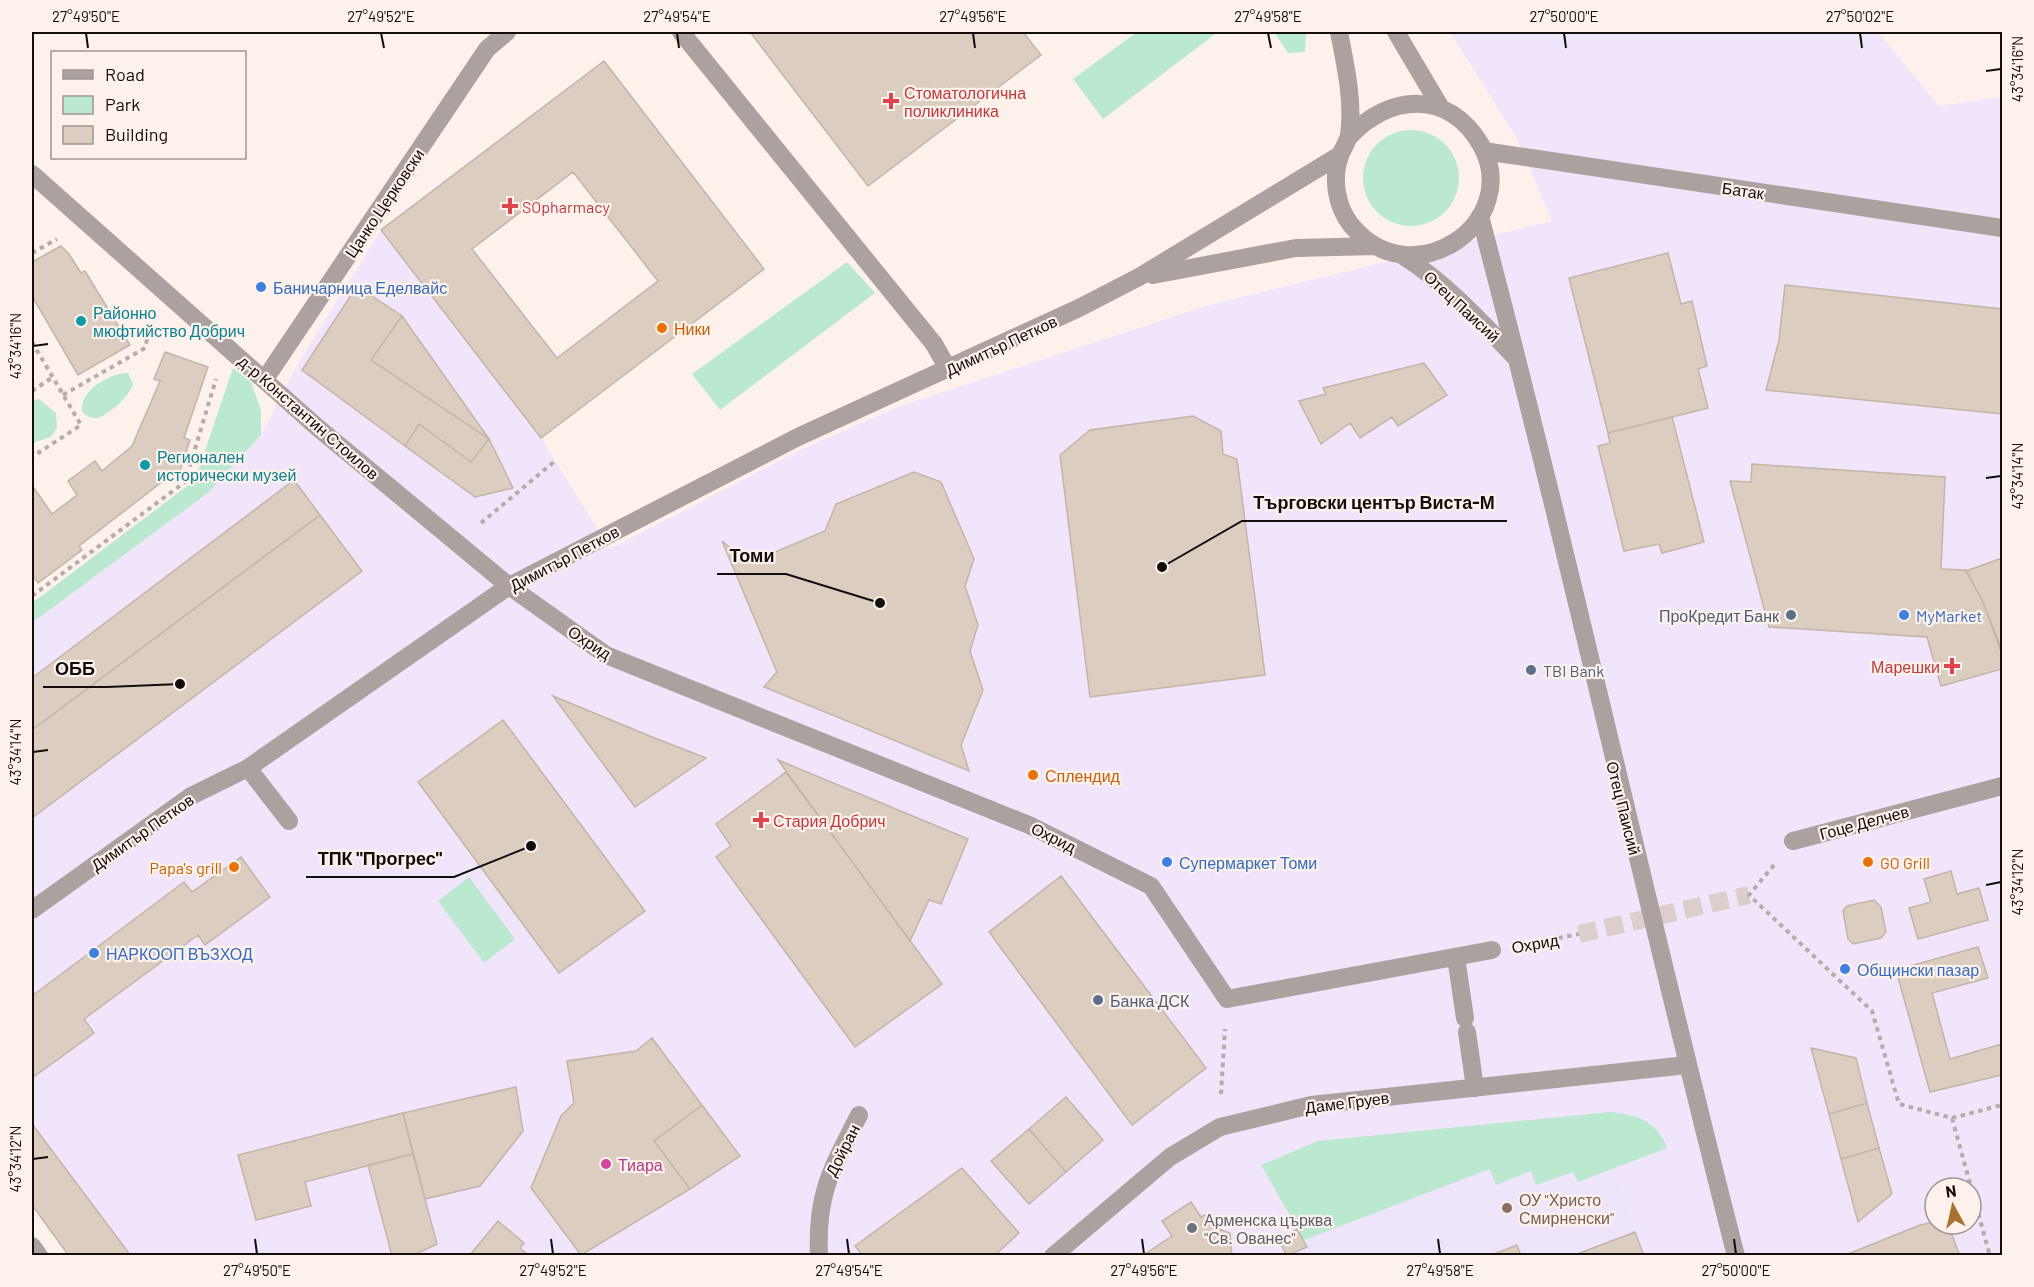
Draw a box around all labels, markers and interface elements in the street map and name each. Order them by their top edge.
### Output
text: 27°49'50"E [52,7,120,25]
text: 27°49'52"E [347,7,415,25]
text: 27°49'54"E [643,7,711,25]
text: 27°49'56"E [939,7,1007,25]
text: 27°49'58"E [1234,7,1302,25]
text: 27°50'00"E [1530,7,1599,25]
text: 27°50'02"E [1826,7,1894,25]
text: 43°34'16"N [2008,36,2026,102]
legend [51,51,246,159]
text: Road [105,63,145,85]
place label: Стоматологична поликлиника [904,83,1026,120]
marker: Стоматологична поликлиника [882,92,900,110]
text: Park [105,93,140,115]
text: Building [105,123,168,145]
street label: Цанко Церковски [341,145,427,261]
street label: Батак [1721,178,1766,202]
place label: SOpharmacy [522,197,610,216]
marker: SOpharmacy [503,199,517,213]
street label: Отец Паисий [1420,266,1504,346]
place label: Баничарница Еделвайс [273,278,447,297]
marker: Баничарница Еделвайс [254,280,268,294]
place label: Районно мюфтийство Добрич [93,303,245,340]
street label: Димитър Петков [942,311,1060,379]
text: 43°34'16"N [6,313,24,379]
marker: Районно мюфтийство Добрич [74,314,88,328]
place label: Ники [674,319,710,338]
marker: Ники [655,321,669,335]
street label: д-р Константин Стоилов [235,351,383,483]
text: 43°34'14"N [2008,443,2026,509]
place label: Регионален исторически музей [157,447,296,484]
marker: Регионален исторически музей [138,458,152,472]
callout: Търговски център Виста-М [1242,485,1507,521]
text: Търговски център Виста-М [1253,491,1495,513]
street label: Димитър Петков [506,521,622,595]
callout: Томи [717,538,786,574]
text: Томи [730,544,775,566]
place label: ПроКредит Банк [1659,606,1780,625]
place label: MyMarket [1916,606,1982,625]
marker: ПроКредит Банк [1784,608,1798,622]
marker: MyMarket [1897,608,1911,622]
street label: Охрид [565,621,616,663]
callout: ОББ [43,651,107,687]
text: ОББ [55,657,95,679]
place label: Марешки [1871,657,1940,676]
marker: Марешки [1945,659,1959,673]
place label: TBI Bank [1543,661,1604,680]
marker: TBI Bank [1524,663,1538,677]
text: 43°34'14"N [6,719,24,785]
street label: Отец Паисий [1603,759,1645,857]
place label: Сплендид [1045,766,1121,785]
marker: Сплендид [1026,768,1040,782]
street label: Димитър Петков [87,790,197,874]
street label: Гоце Делчев [1817,801,1911,843]
place label: Стария Добрич [773,811,886,830]
marker: Стария Добрич [754,813,768,827]
street label: Охрид [1029,818,1080,856]
callout: ТПК "Прогрес" [306,841,454,877]
text: ТПК "Прогрес" [318,847,443,869]
text: 43°34'12"N [2008,849,2026,915]
place label: Супермаркет Томи [1179,853,1317,872]
place label: GO Grill [1880,853,1930,872]
marker: Супермаркет Томи [1160,855,1174,869]
marker: GO Grill [1861,855,1875,869]
place label: Papa's grill [149,858,222,877]
marker: Papa's grill [227,860,241,874]
street label: Охрид [1510,929,1561,956]
place label: НАРКООП ВЪЗХОД [106,944,253,963]
marker: НАРКООП ВЪЗХОД [87,946,101,960]
place label: Общински пазар [1857,960,1979,979]
marker: Общински пазар [1838,962,1852,976]
place label: Банка ДСК [1110,991,1190,1010]
marker: Банка ДСК [1091,993,1105,1007]
street label: Даме Груев [1304,1087,1390,1117]
street label: Дойран [821,1121,863,1179]
text: 43°34'12"N [6,1126,24,1192]
place label: Тиара [618,1155,663,1174]
marker: Тиара [599,1157,613,1171]
north arrow [1923,1176,1983,1236]
text: N [1944,1181,1957,1201]
place label: ОУ "Христо Смирненски" [1519,1190,1614,1227]
marker: ОУ "Христо Смирненски" [1500,1201,1514,1215]
place label: Арменска църква "Св. Ованес" [1204,1210,1332,1247]
marker: Арменска църква "Св. Ованес" [1185,1221,1199,1235]
text: 27°49'50"E [223,1261,291,1279]
text: 27°49'52"E [519,1261,587,1279]
text: 27°49'54"E [815,1261,883,1279]
text: 27°49'56"E [1110,1261,1178,1279]
text: 27°49'58"E [1406,1261,1474,1279]
text: 27°50'00"E [1702,1261,1771,1279]

